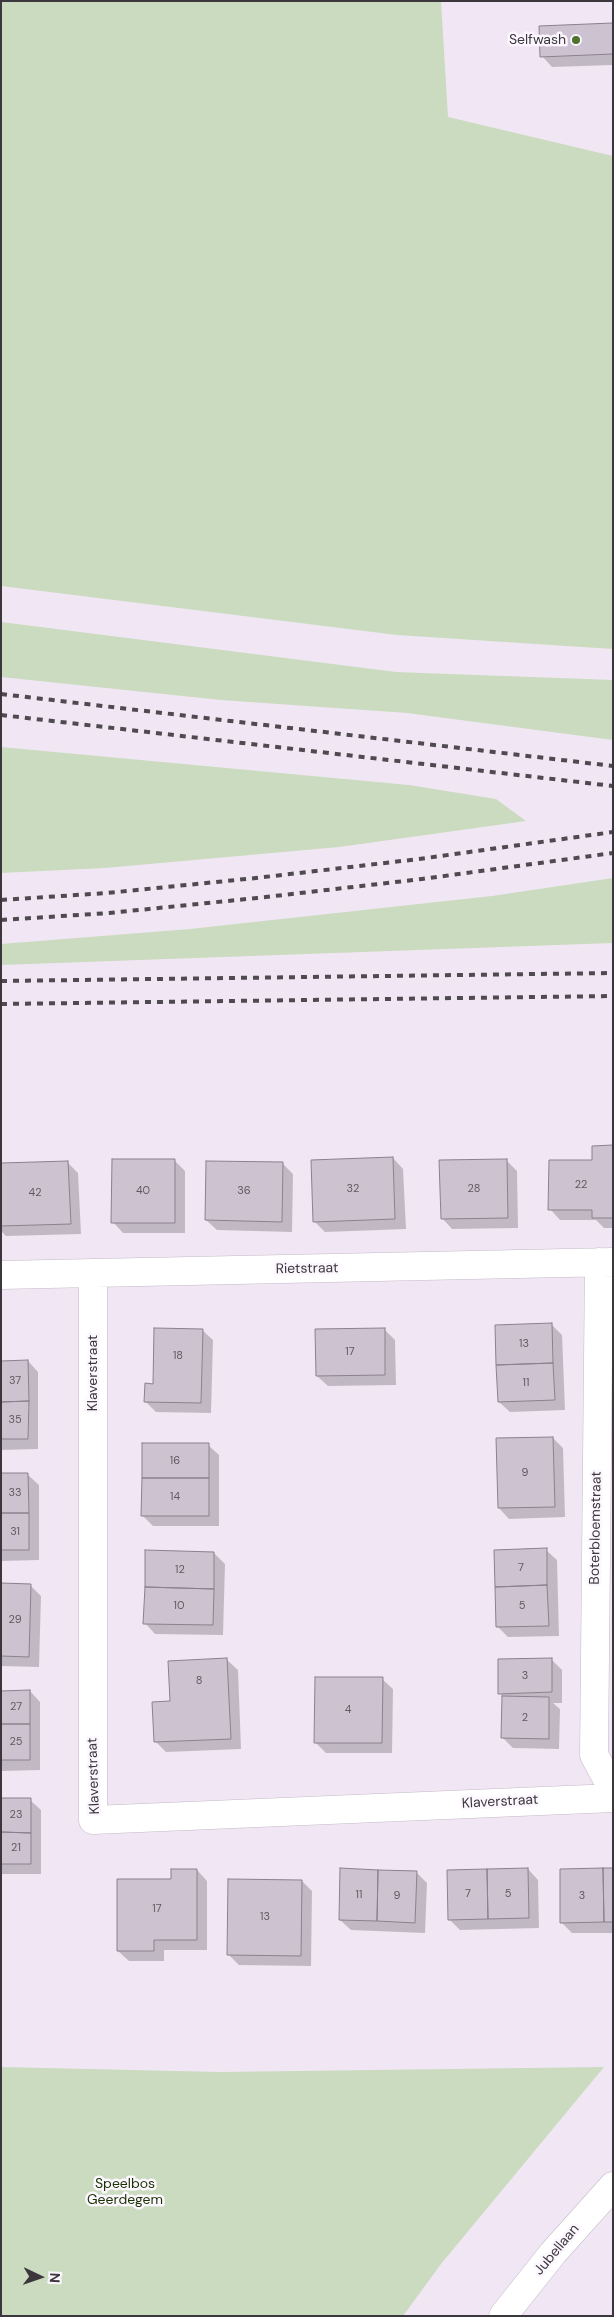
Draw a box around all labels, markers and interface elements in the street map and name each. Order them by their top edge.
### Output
place label: Selfwash [509,32,566,48]
marker: Selfwash [570,34,582,46]
house number: 22 [575,1178,587,1192]
house number: 32 [347,1182,359,1196]
house number: 28 [468,1182,480,1196]
house number: 40 [136,1184,150,1198]
house number: 36 [237,1184,251,1198]
house number: 42 [28,1186,42,1200]
street label: Rietstraat [275,1260,339,1278]
street label: Klaverstraat [85,1335,101,1411]
house number: 13 [519,1337,529,1351]
house number: 17 [345,1345,355,1359]
house number: 18 [173,1349,183,1363]
house number: 37 [9,1374,21,1388]
house number: 11 [523,1376,529,1390]
house number: 35 [8,1413,22,1427]
house number: 16 [170,1454,180,1468]
house number: 9 [522,1466,528,1480]
street label: Boterbloemstraat [587,1471,605,1585]
house number: 33 [8,1486,22,1500]
house number: 14 [170,1490,180,1504]
house number: 31 [10,1525,20,1539]
house number: 7 [518,1561,524,1575]
house number: 12 [175,1563,185,1577]
house number: 10 [174,1599,184,1613]
house number: 5 [519,1599,525,1613]
house number: 29 [8,1613,22,1627]
house number: 3 [522,1669,528,1683]
house number: 8 [196,1674,202,1688]
house number: 27 [10,1700,22,1714]
house number: 4 [345,1703,351,1717]
house number: 2 [522,1711,528,1725]
house number: 25 [9,1735,23,1749]
street label: Klaverstraat [84,1737,104,1815]
street label: Klaverstraat [461,1792,539,1812]
house number: 23 [10,1808,22,1822]
house number: 21 [11,1841,21,1855]
house number: 7 [465,1887,471,1901]
house number: 5 [505,1887,511,1901]
house number: 11 [356,1888,362,1902]
house number: 9 [394,1889,400,1903]
house number: 3 [579,1889,585,1903]
house number: 17 [152,1902,162,1916]
house number: 13 [260,1910,270,1924]
park label: Speelbos Geerdegem [87,2176,163,2208]
street label: Jubellaan [531,2221,583,2279]
north arrow [15,2252,65,2302]
text: N [46,2272,64,2283]

